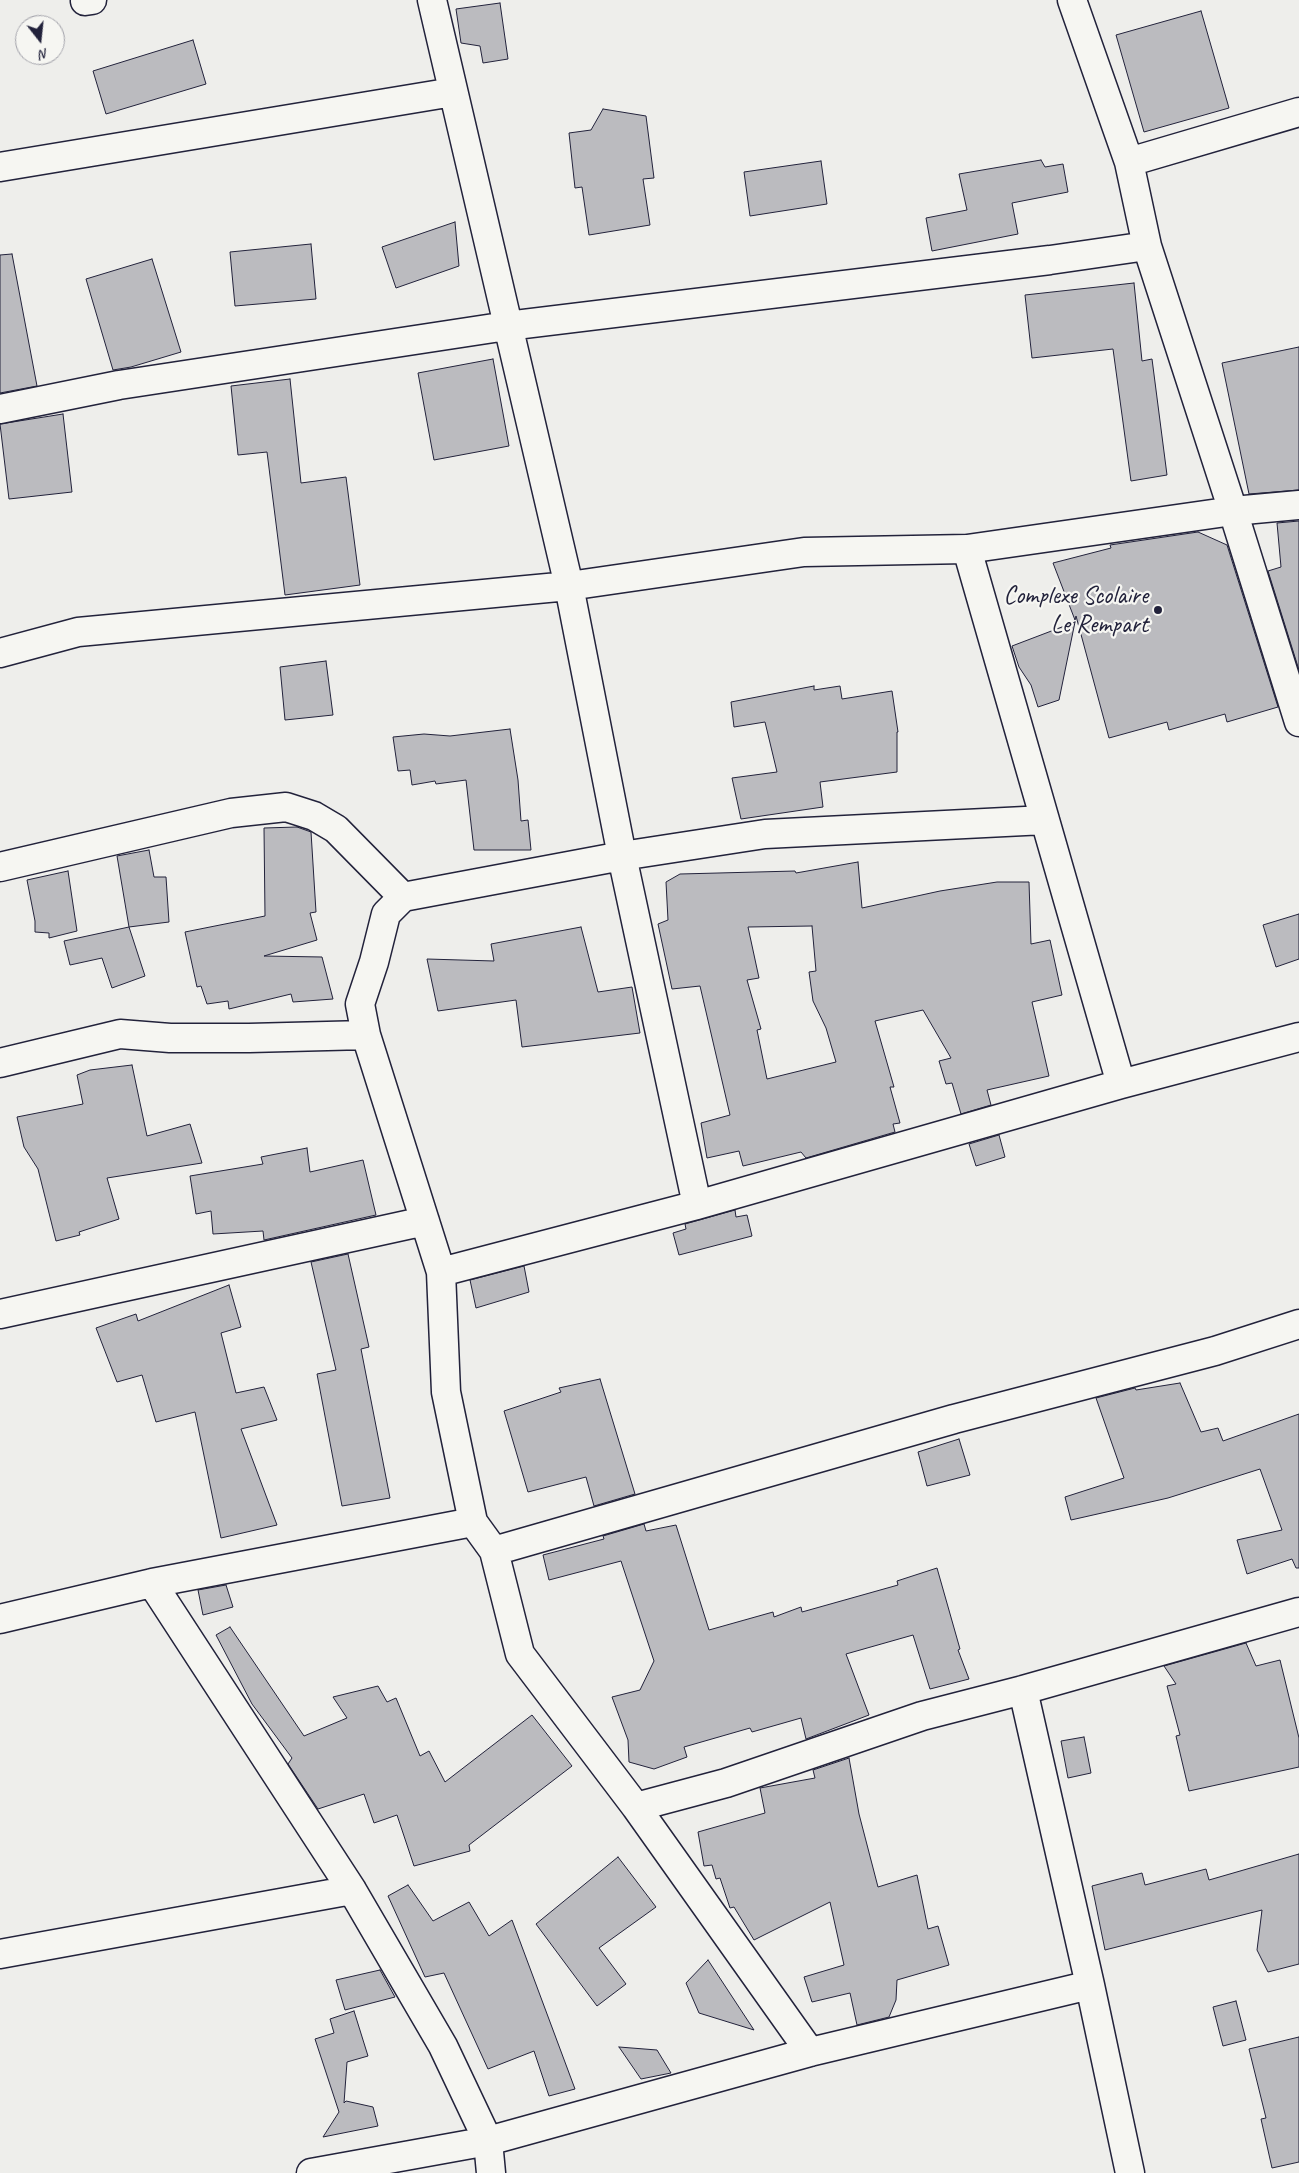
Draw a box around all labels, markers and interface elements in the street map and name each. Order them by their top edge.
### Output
north arrow [15,15,65,65]
text: N [37,45,51,63]
place label: Complexe Scolaire Le Rempart [1003,581,1148,640]
marker: Complexe Scolaire Le Rempart [1152,604,1164,616]

